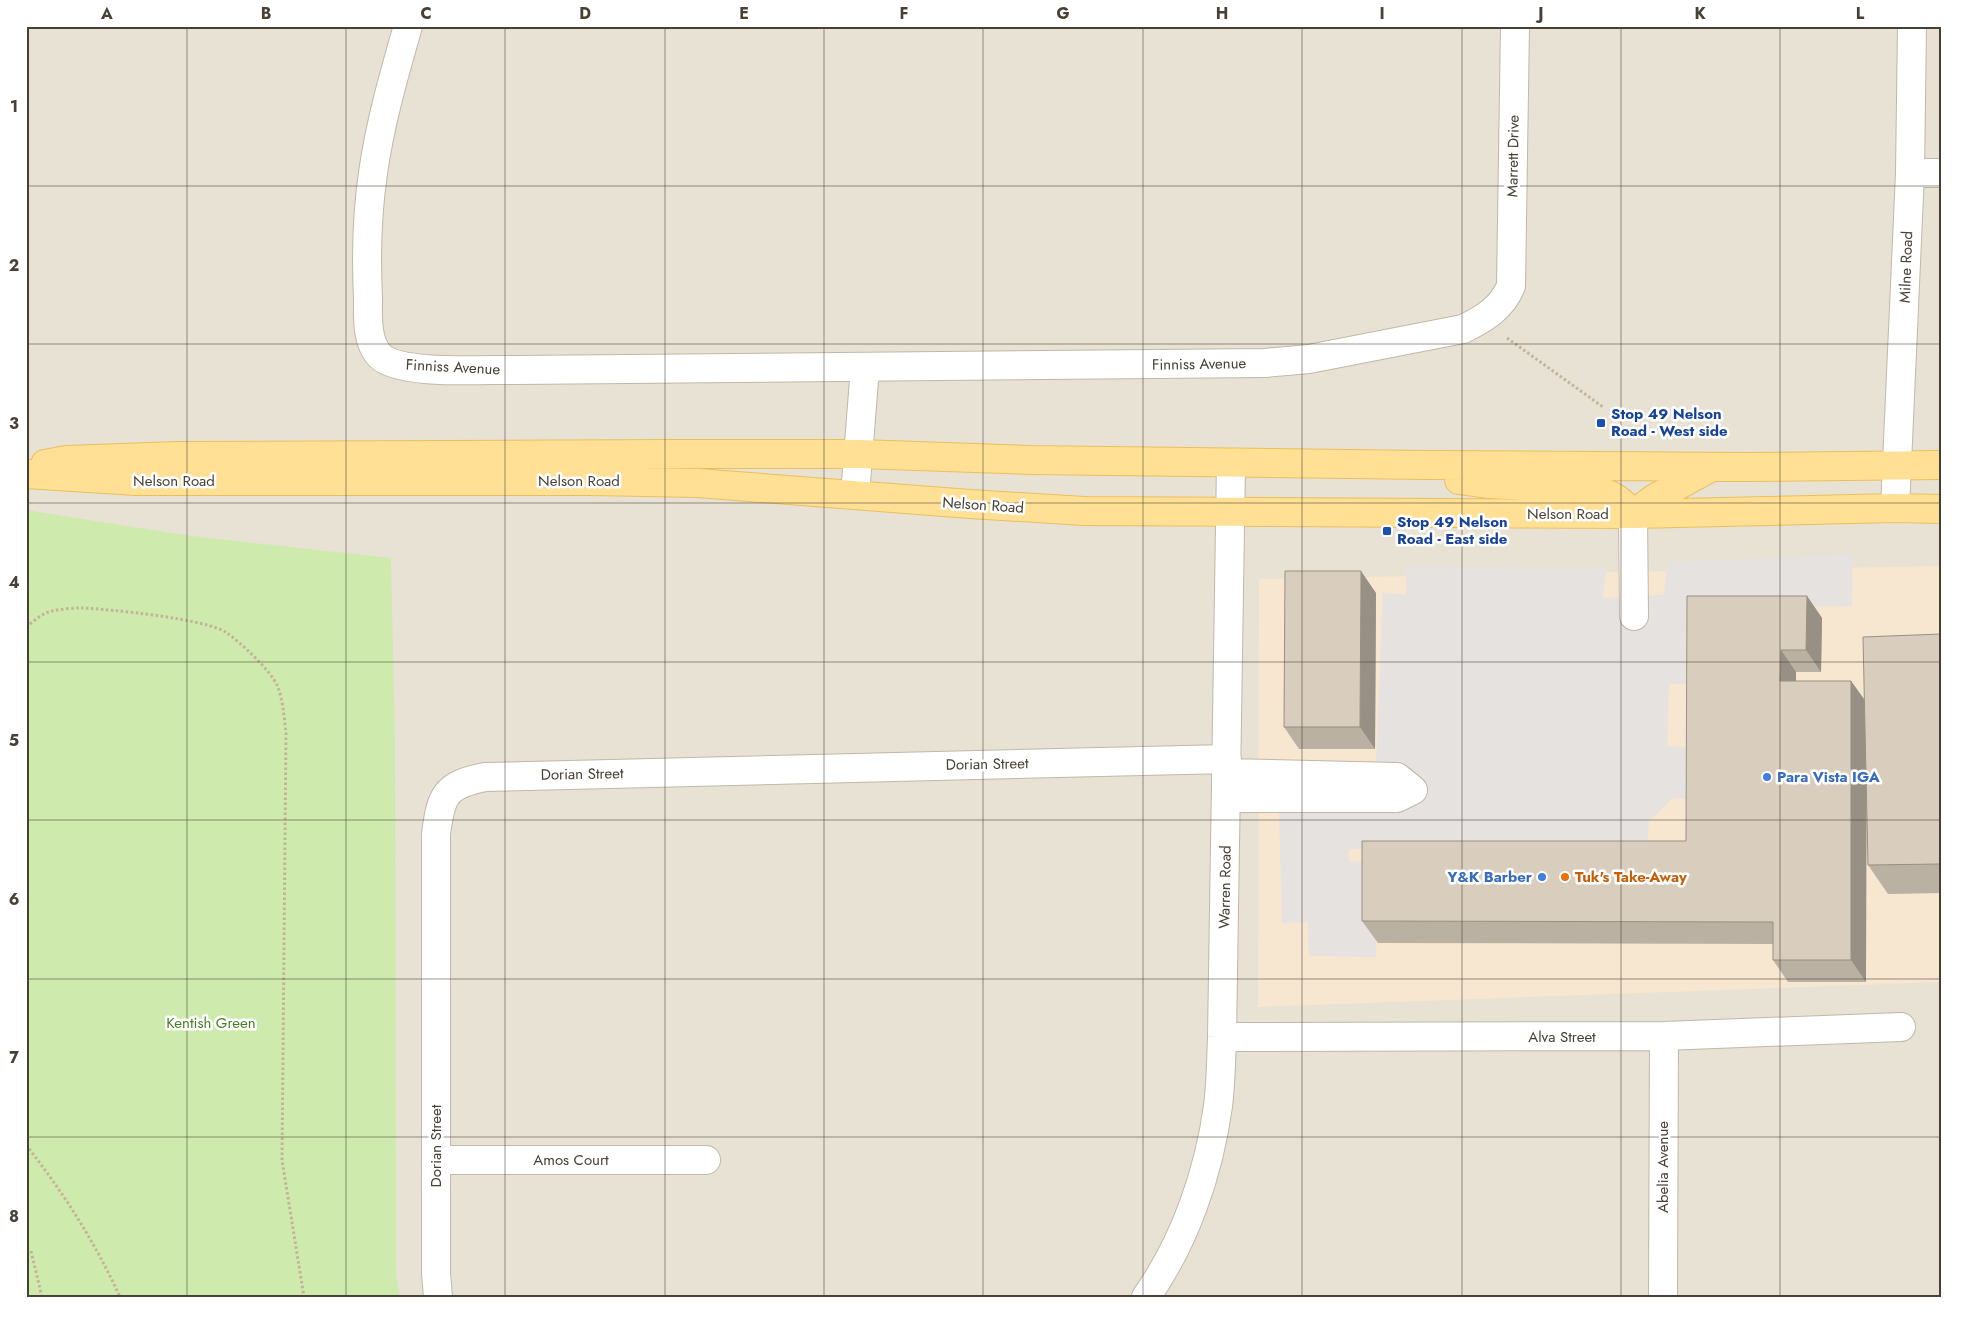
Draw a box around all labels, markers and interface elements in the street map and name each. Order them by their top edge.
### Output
text: A [100,2,113,25]
text: B [261,2,271,25]
text: C [420,2,432,25]
text: D [579,2,591,25]
text: E [739,2,749,25]
text: F [900,2,908,25]
text: G [1056,2,1070,25]
text: H [1216,2,1228,25]
text: I [1379,2,1385,25]
text: J [1535,2,1544,25]
text: K [1694,2,1706,25]
text: L [1856,2,1865,25]
text: 1 [10,95,18,118]
street label: Marrett Drive [1501,114,1525,197]
street label: Milne Road [1894,231,1918,303]
text: 2 [9,254,19,277]
street label: Finniss Avenue [1152,352,1247,376]
street label: Finniss Avenue [405,354,501,380]
place label: Stop 49 Nelson Road - West side [1611,403,1728,442]
text: 3 [9,412,19,435]
marker: Stop 49 Nelson Road - West side [1595,417,1607,429]
street label: Nelson Road [133,470,215,492]
street label: Nelson Road [538,470,620,492]
street label: Nelson Road [941,491,1025,519]
street label: Nelson Road [1527,503,1609,525]
place label: Stop 49 Nelson Road - East side [1397,511,1508,550]
marker: Stop 49 Nelson Road - East side [1381,525,1393,537]
text: 4 [8,571,20,594]
text: 5 [9,729,19,752]
street label: Dorian Street [945,752,1029,776]
street label: Dorian Street [540,762,624,786]
place label: Para Vista IGA [1777,766,1881,788]
marker: Para Vista IGA [1761,771,1773,783]
street label: Warren Road [1213,845,1237,929]
place label: Y&K Barber [1447,866,1533,888]
place label: Tuk's Take-Away [1575,866,1687,888]
marker: Y&K Barber [1536,871,1548,883]
marker: Tuk's Take-Away [1559,871,1571,883]
text: 6 [9,888,19,911]
park label: Kentish Green [166,1012,256,1034]
street label: Alva Street [1528,1026,1596,1048]
text: 7 [9,1046,19,1069]
street label: Dorian Street [425,1104,447,1187]
street label: Abelia Avenue [1652,1121,1674,1213]
street label: Amos Court [533,1149,609,1171]
text: 8 [9,1205,19,1228]

